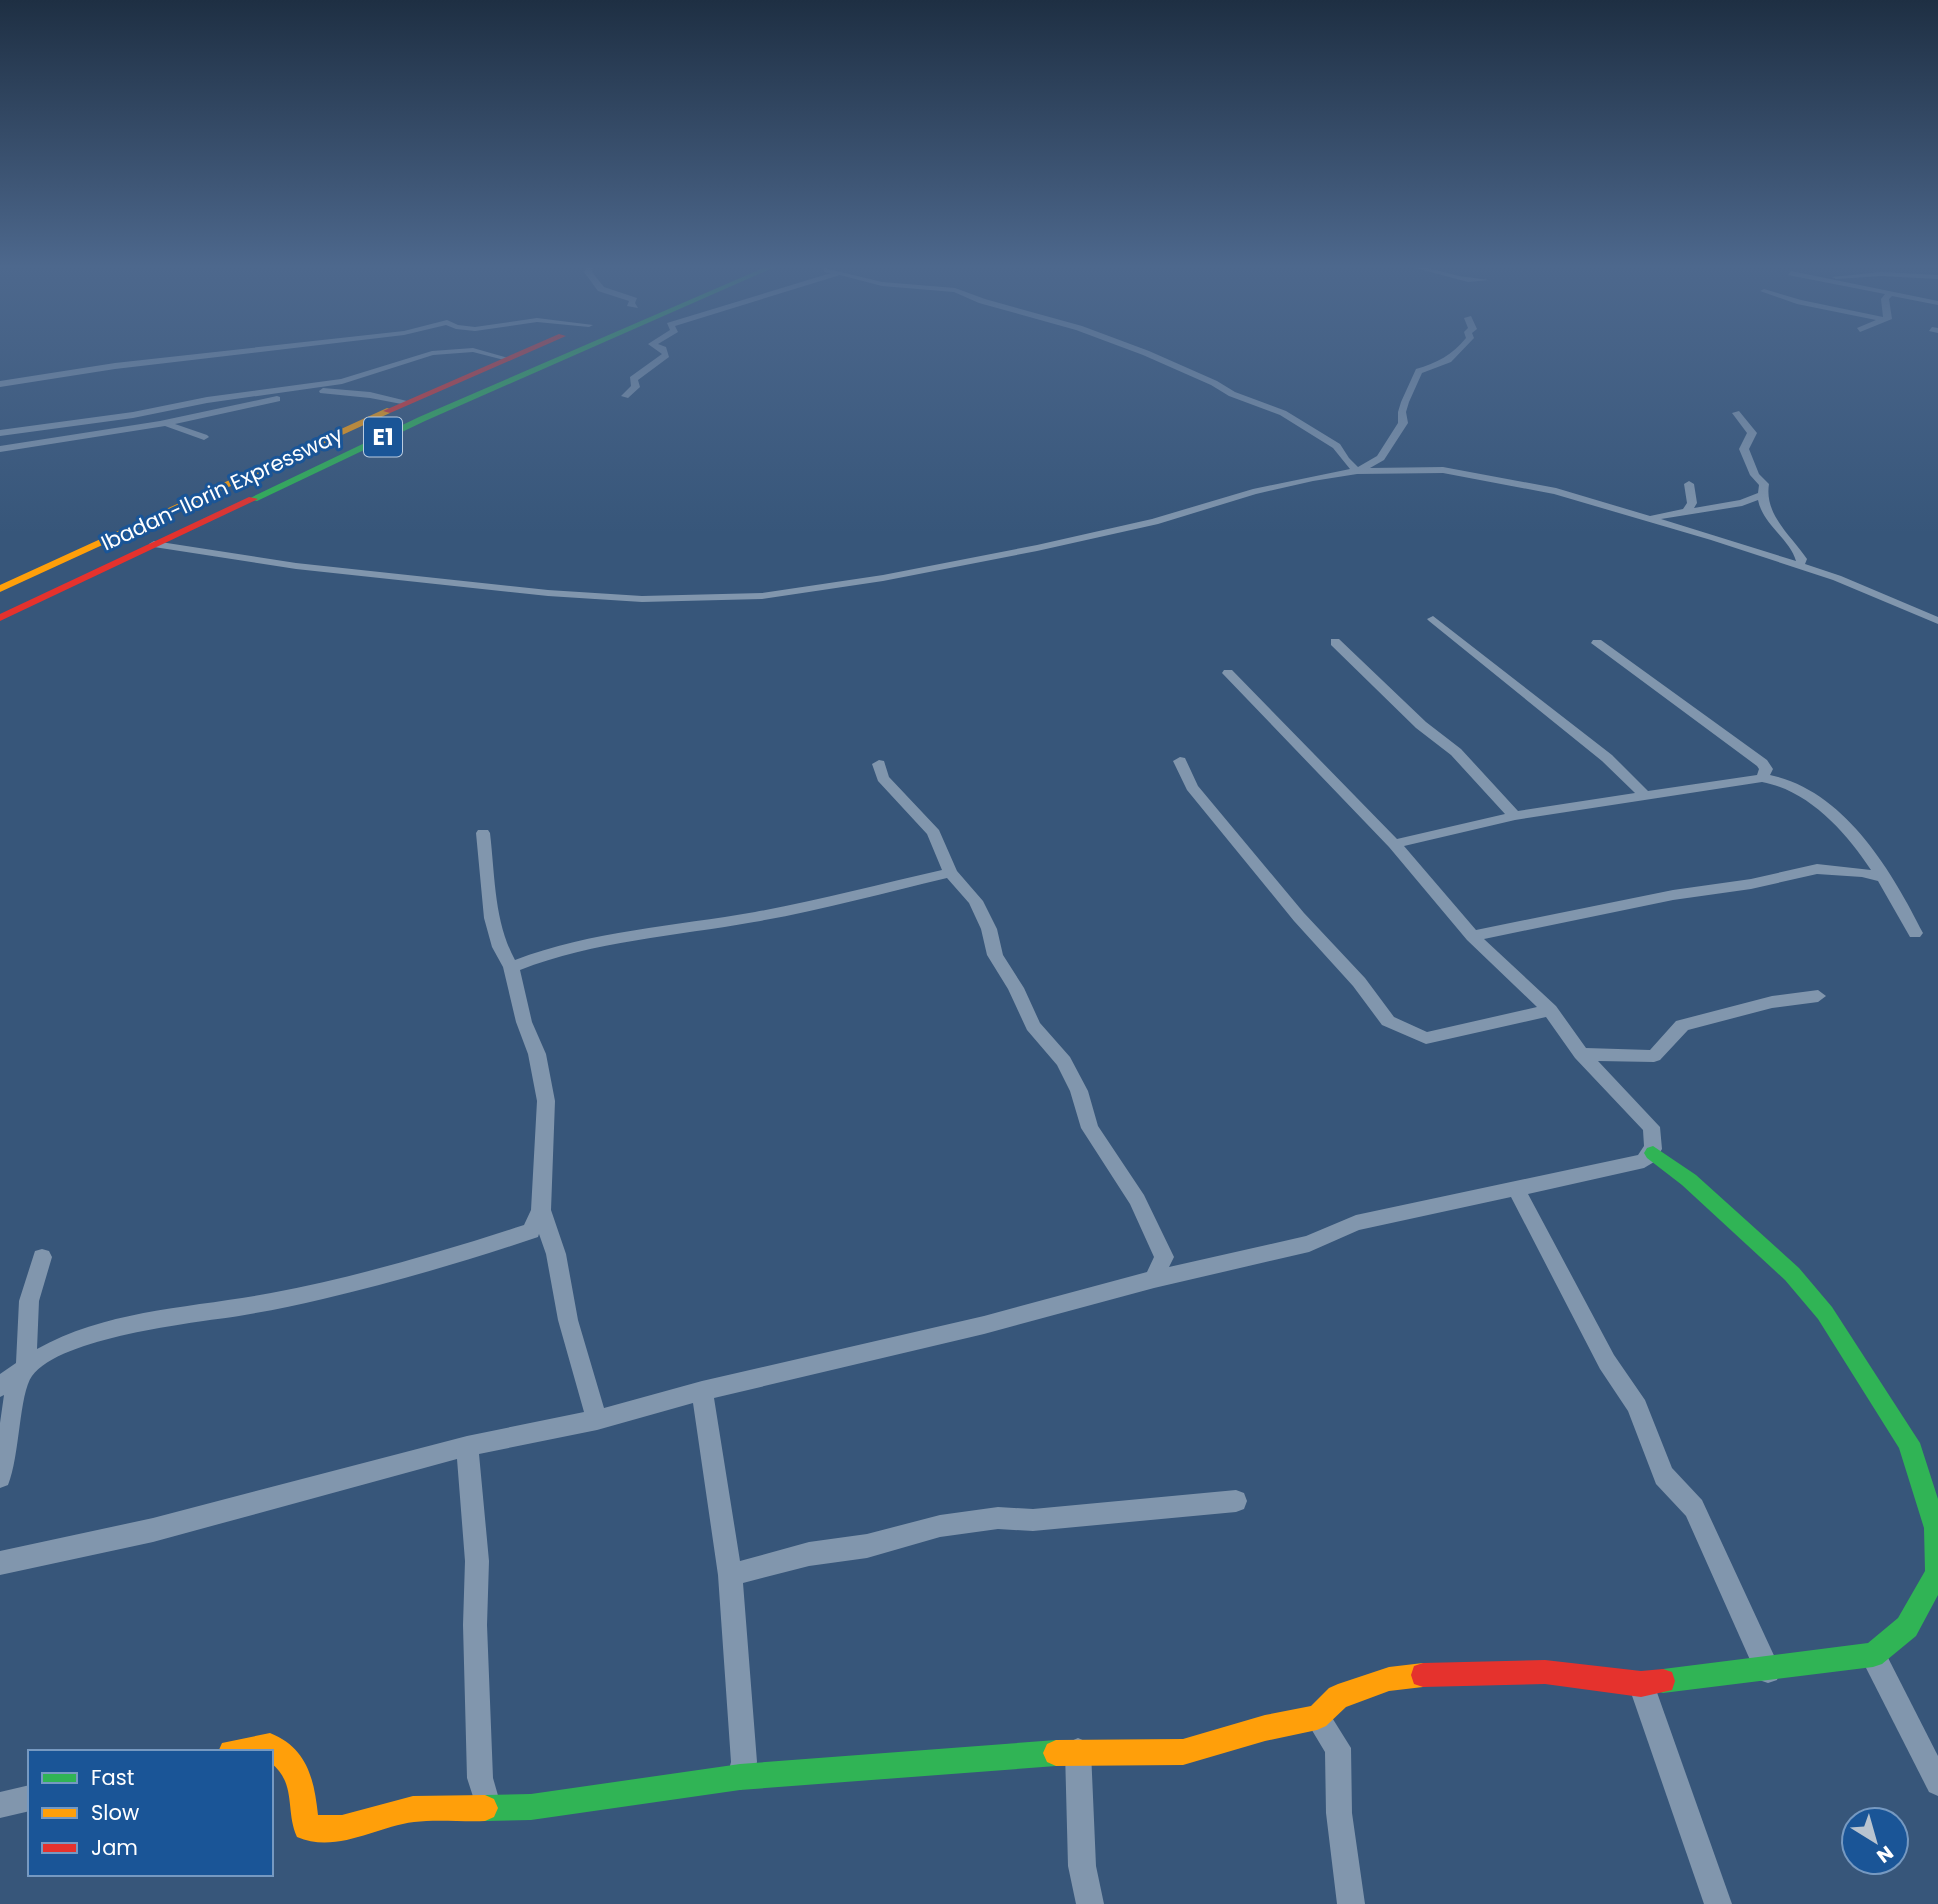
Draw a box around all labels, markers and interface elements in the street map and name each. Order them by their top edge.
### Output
road number: E1 [364,418,402,457]
street label: Ibadan-Ilorin Expressway [96,420,348,557]
legend [28,1750,273,1876]
text: Fast [91,1763,134,1792]
text: Slow [91,1798,139,1827]
north arrow [1840,1806,1910,1876]
text: Jam [91,1833,138,1862]
text: N [1871,1839,1899,1869]

